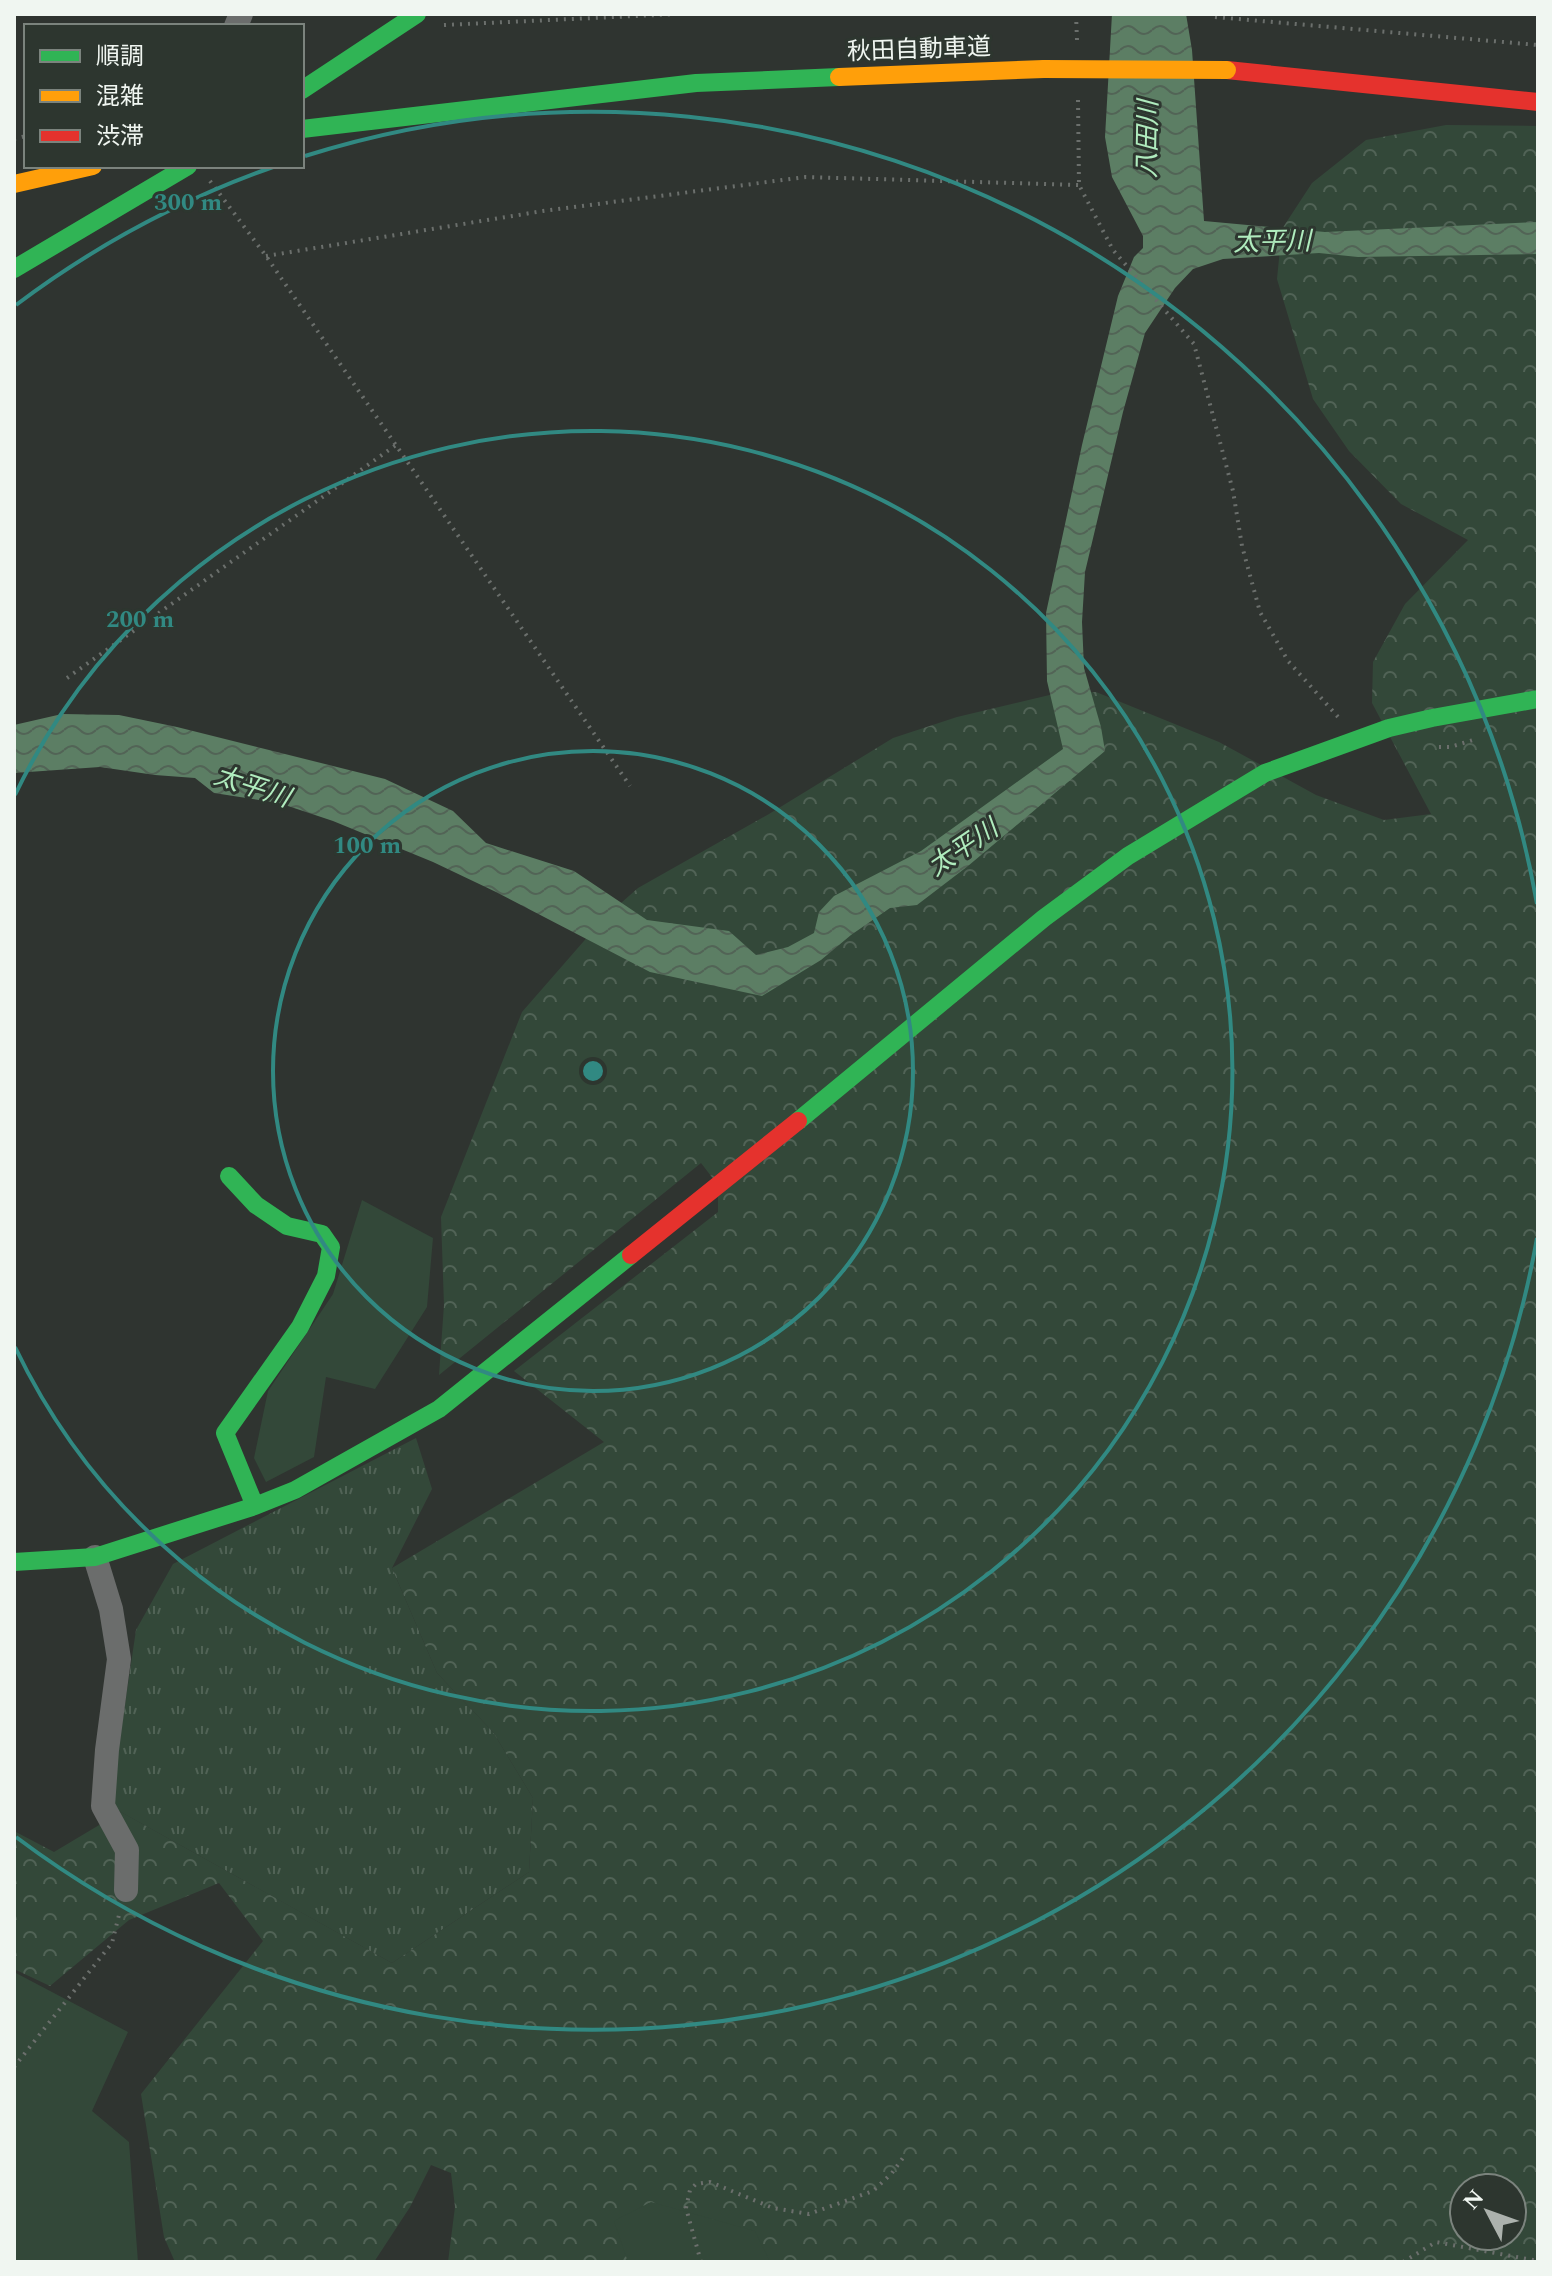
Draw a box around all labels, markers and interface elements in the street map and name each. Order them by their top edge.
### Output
legend [24,24,304,168]
street label: 秋田自動車道 [846,29,992,71]
text: 順調 [96,39,144,75]
text: 混雑 [96,79,144,115]
water label: 八田川 [1127,97,1169,178]
text: 渋滞 [96,119,144,155]
text: 300 m [154,185,222,221]
water label: 太平川 [1233,221,1314,263]
text: 200 m [106,602,174,638]
water label: 太平川 [209,756,298,819]
water label: 太平川 [919,808,1009,886]
text: 100 m [333,828,401,864]
centre of rings [579,1057,607,1085]
north arrow [1448,2172,1528,2252]
text: N [1456,2182,1492,2217]

